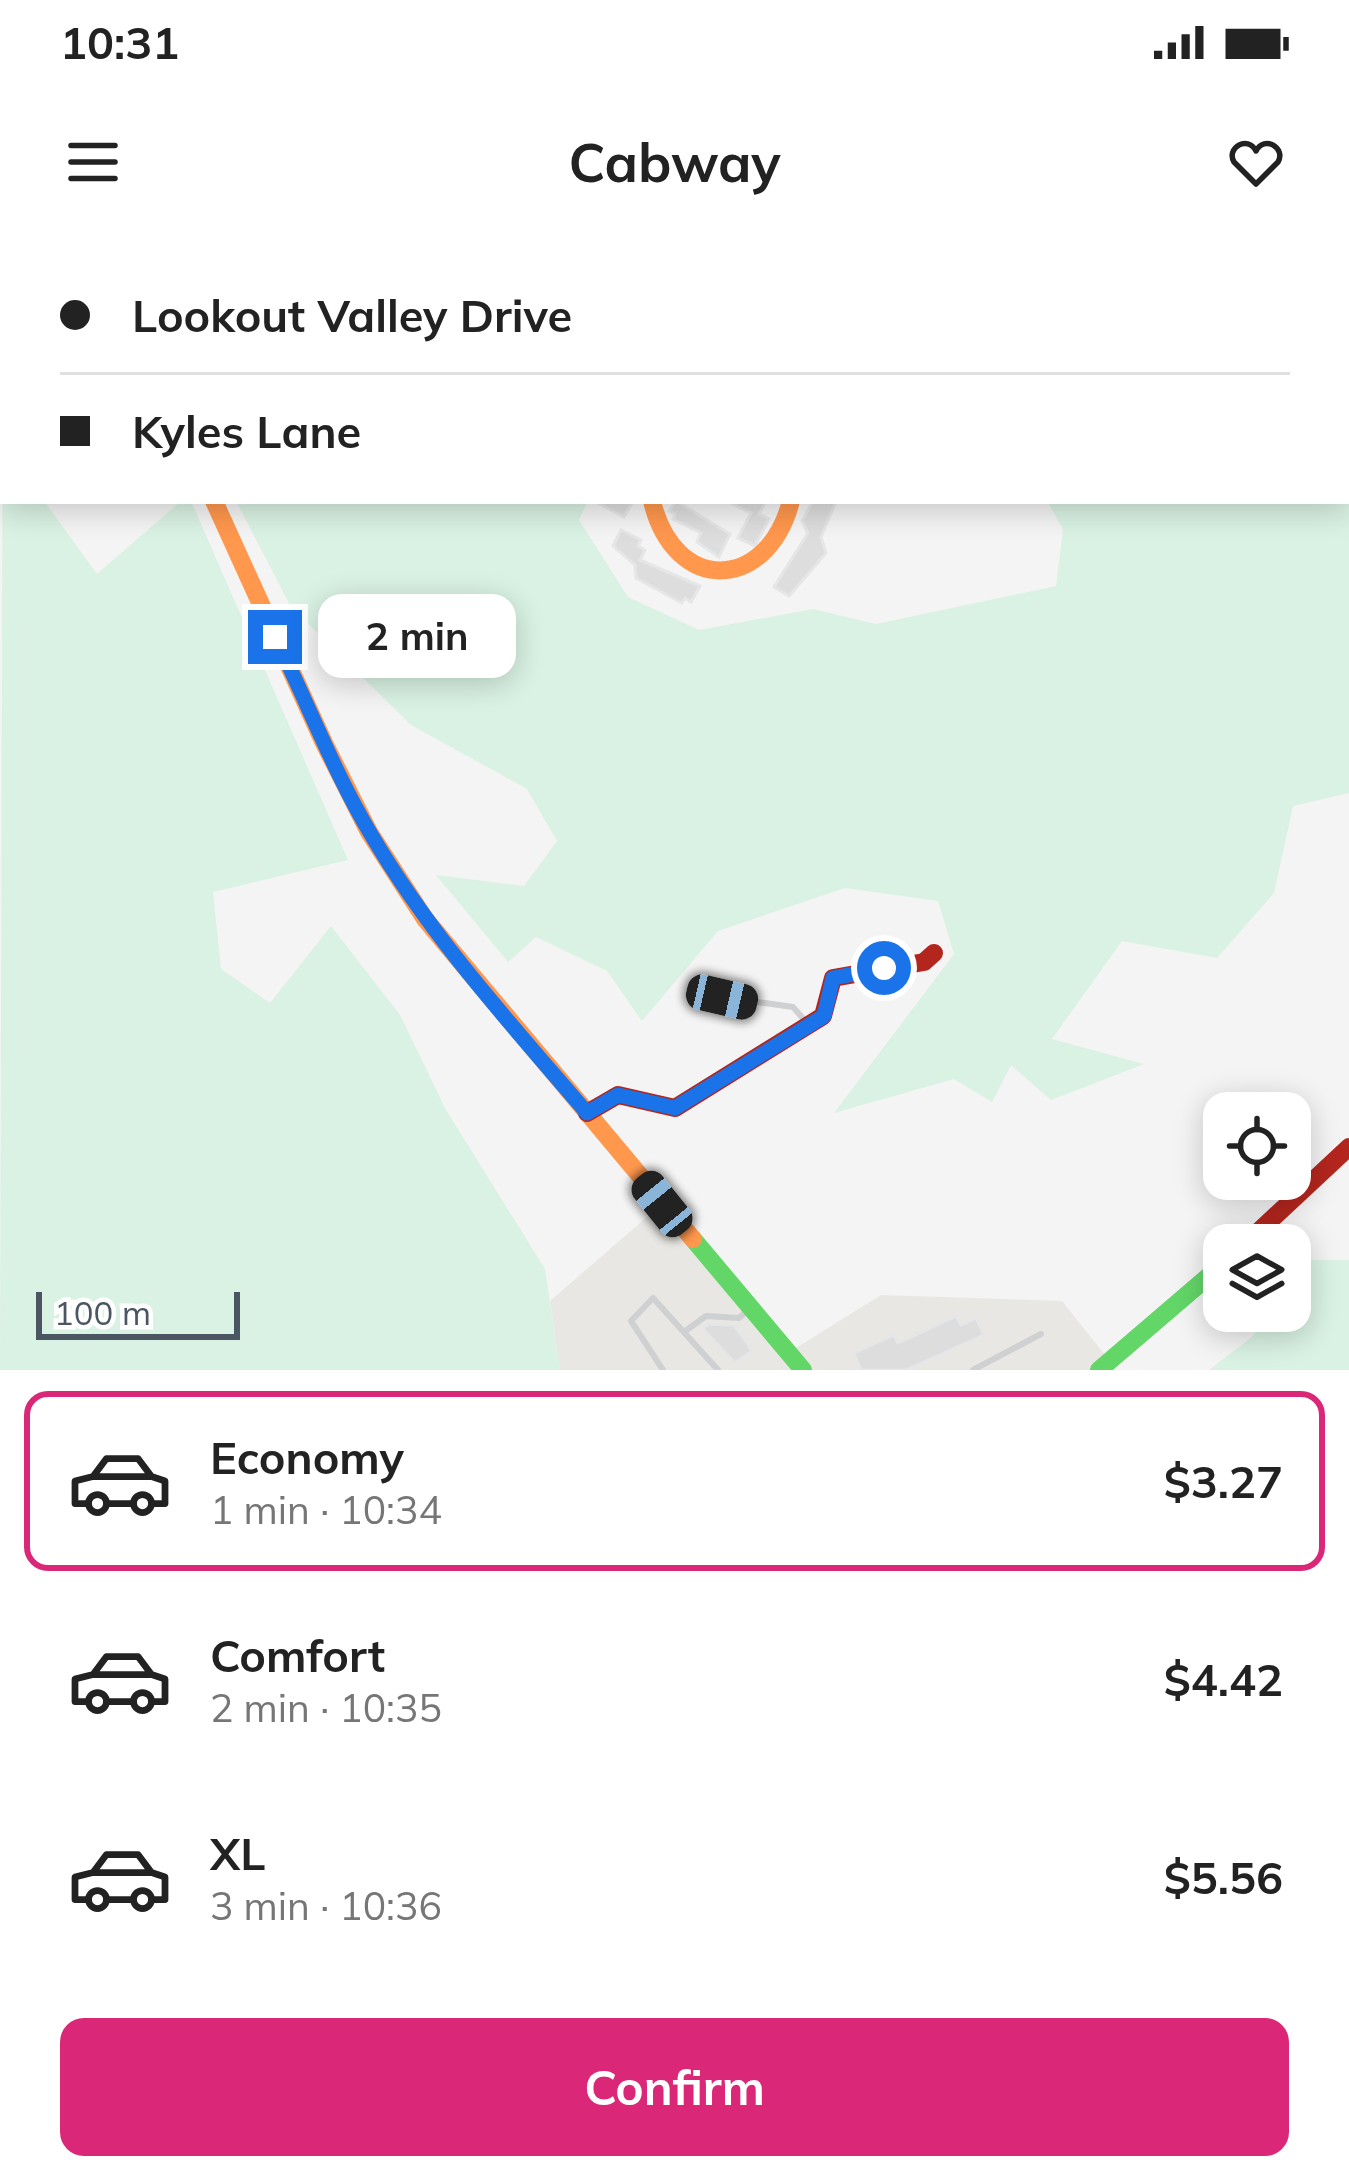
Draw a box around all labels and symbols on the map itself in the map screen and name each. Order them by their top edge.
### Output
callout: 2 min [317,595,515,679]
route end [248,610,302,664]
route start [857,941,911,995]
car [683,971,761,1023]
car [625,1165,699,1243]
scale bar [36,1286,240,1339]

